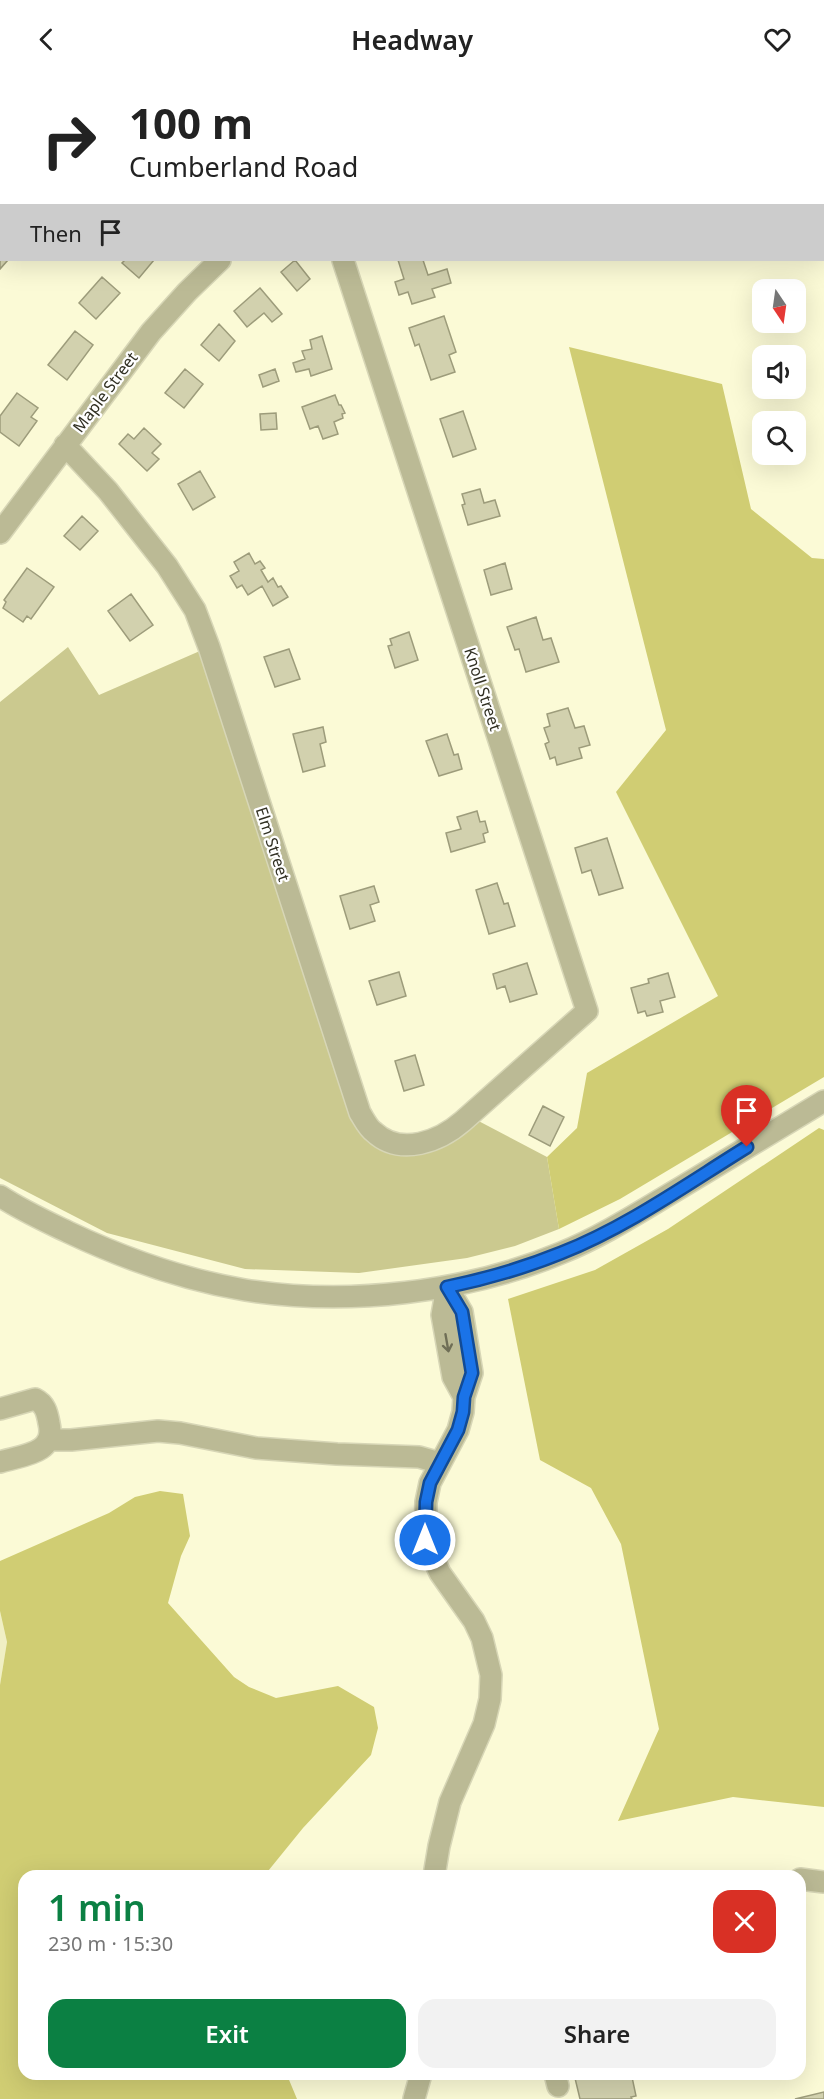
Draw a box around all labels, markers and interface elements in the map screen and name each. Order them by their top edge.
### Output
text: Headway [351,21,473,58]
icon: back [30,23,63,56]
icon: heart [761,23,794,56]
text: 100 m [129,94,253,151]
icon: right [30,102,108,180]
text: Cumberland Road [129,148,358,185]
icon: arrive [94,216,127,249]
text: Then [30,218,82,248]
north arrow [752,279,806,333]
map controls [752,279,806,465]
button: sound [752,345,806,399]
street label: Maple Street [68,347,143,437]
button: search [752,411,806,465]
street label: Knoll Street [459,644,507,734]
street label: Elm Street [251,804,295,884]
pin [721,1085,772,1147]
icon: arrive [730,1094,763,1127]
one-way arrow [442,1333,453,1352]
position arrow [393,1508,457,1572]
text: 1 min [48,1883,146,1932]
button: close [713,1890,776,1953]
text: 230 m · 15:30 [48,1930,173,1957]
button: Exit [48,1999,406,2068]
button: Share [418,1999,776,2068]

